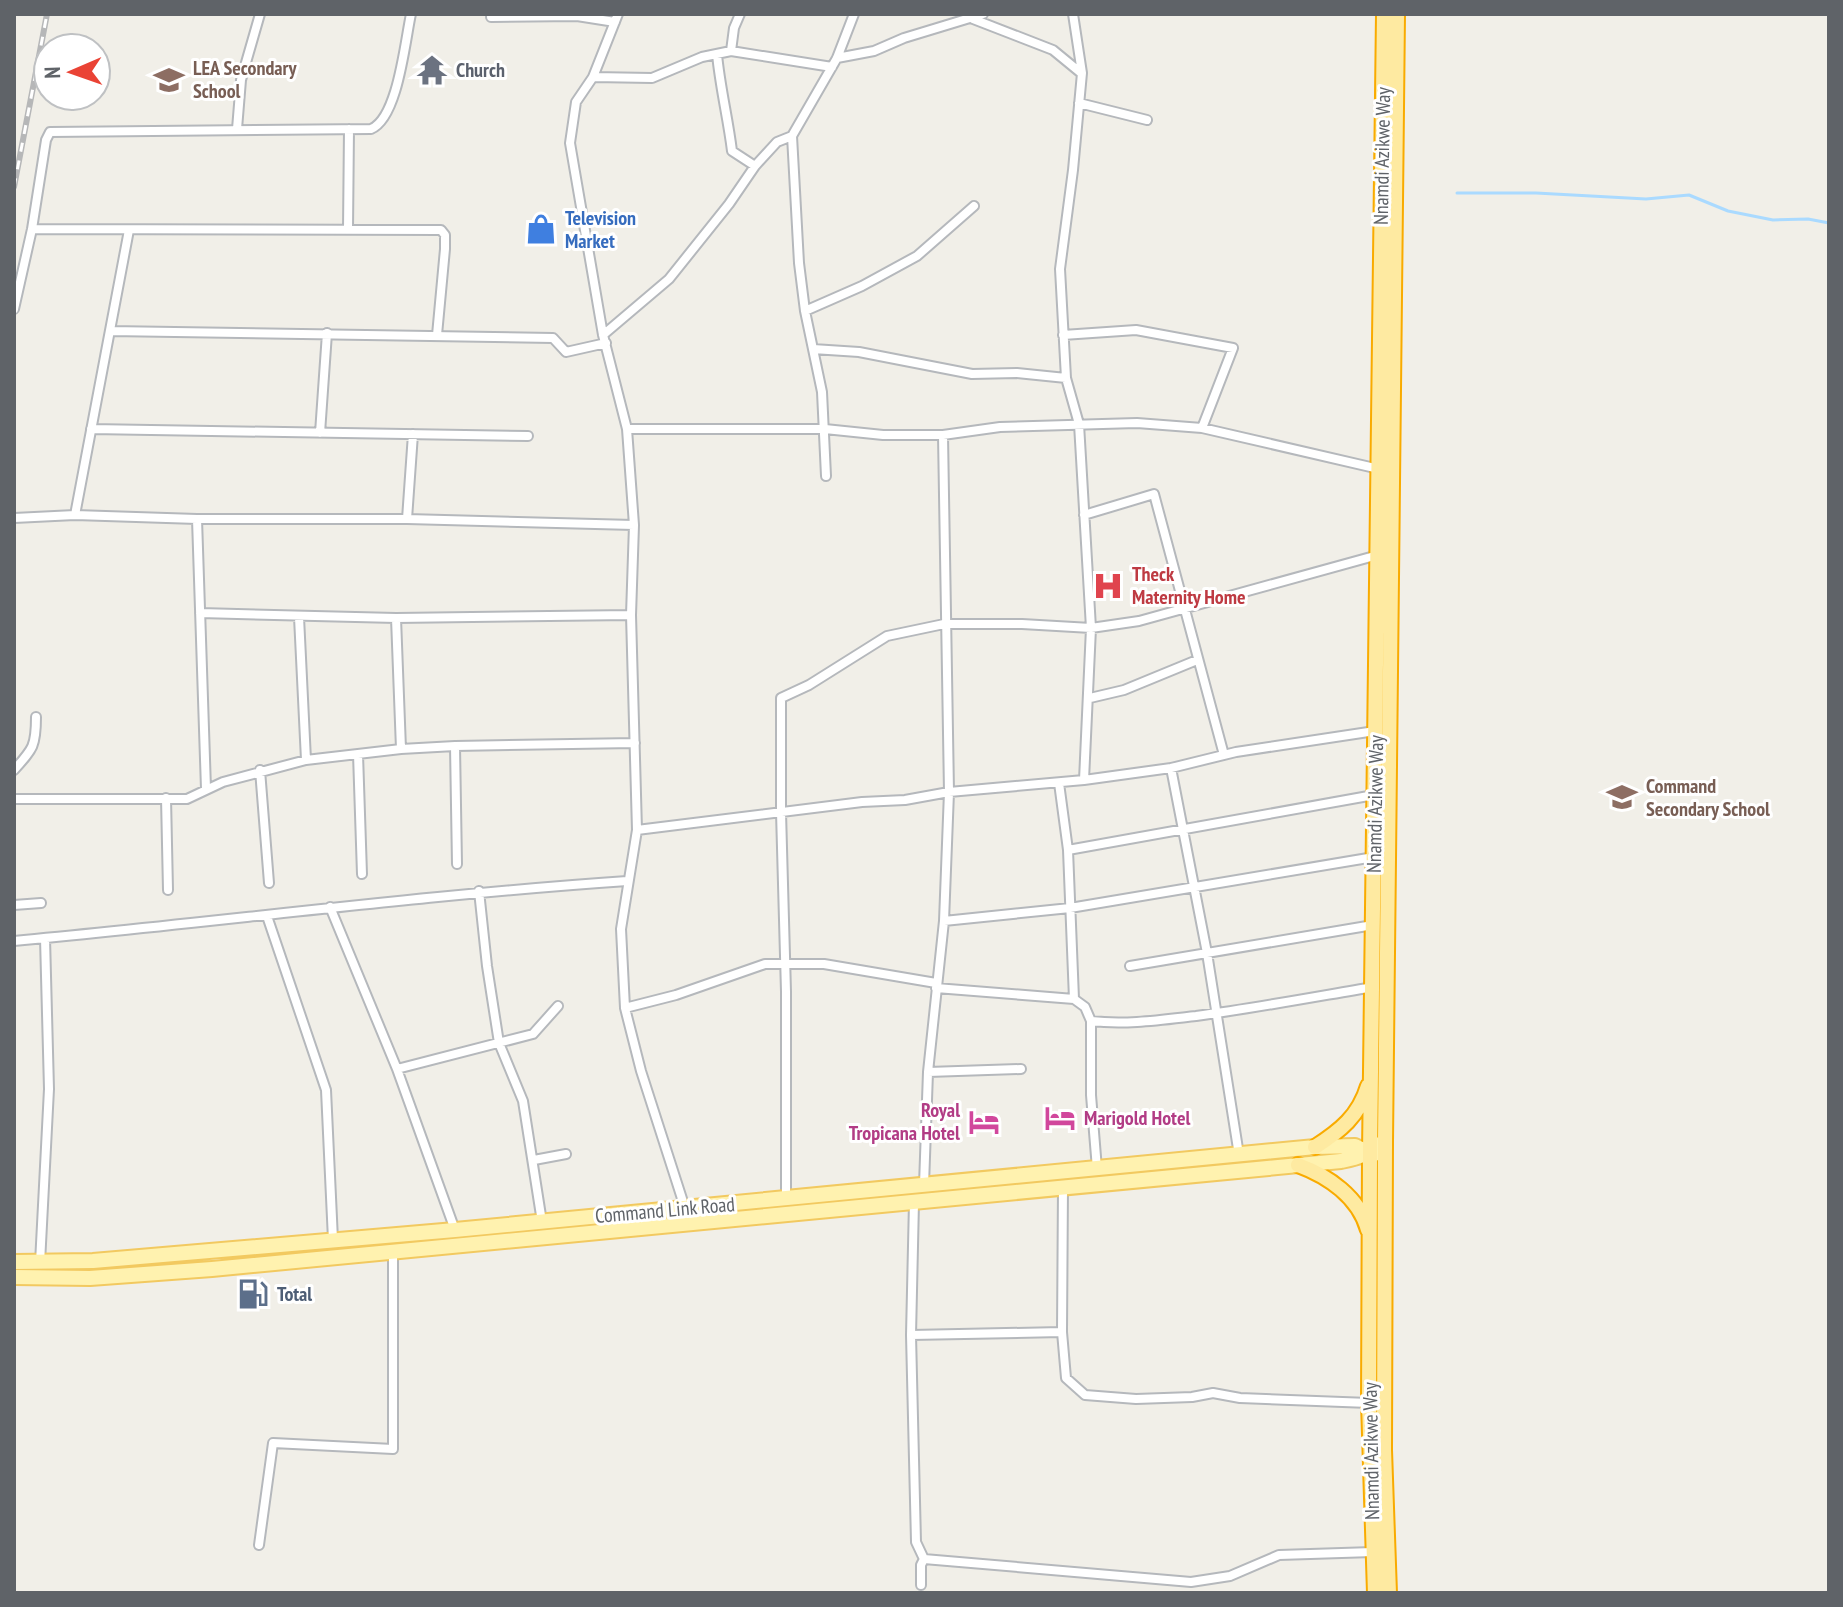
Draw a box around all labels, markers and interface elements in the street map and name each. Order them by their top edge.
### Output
north arrow [32,32,112,112]
temple icon: Church [415,53,449,87]
place label: LEA Secondary School [193,55,297,104]
place label: Church [456,57,505,83]
school or university icon: LEA Secondary School [152,63,186,97]
text: N [38,66,66,79]
street label: Nnamdi Azikwe Way [1368,86,1396,225]
place label: Television Market [565,205,636,254]
shop icon: Television Market [524,212,558,246]
place label: Theck Maternity Home [1132,561,1246,610]
hospital icon: Theck Maternity Home [1091,569,1125,603]
street label: Nnamdi Azikwe Way [1361,734,1389,873]
place label: Command Secondary School [1646,773,1770,822]
school or university icon: Command Secondary School [1605,780,1639,814]
place label: Royal Tropicana Hotel [849,1097,960,1146]
hotel icon: Marigold Hotel [1043,1101,1077,1135]
hotel icon: Royal Tropicana Hotel [967,1105,1001,1139]
place label: Marigold Hotel [1084,1105,1190,1131]
street label: Command Link Road [594,1191,736,1229]
fuel station icon: Total [236,1277,270,1311]
place label: Total [277,1281,312,1307]
street label: Nnamdi Azikwe Way [1357,1381,1385,1520]

